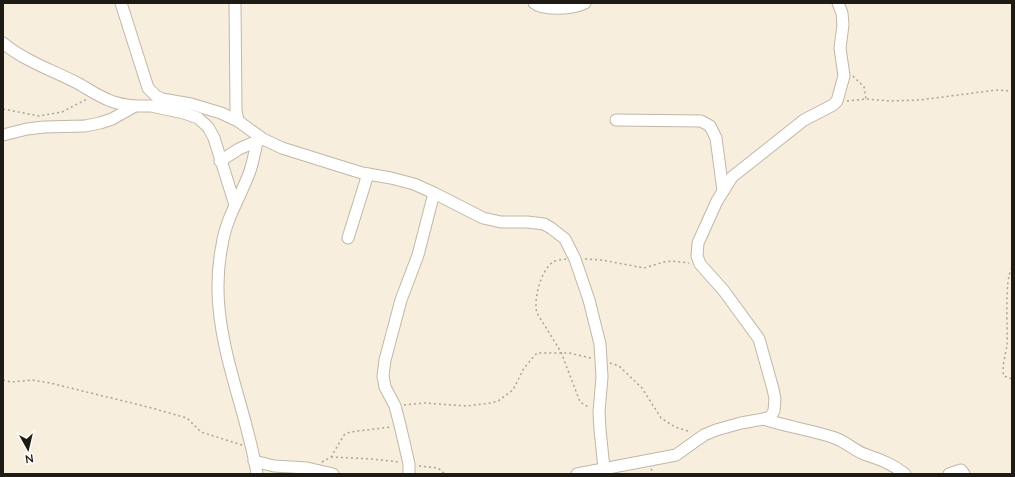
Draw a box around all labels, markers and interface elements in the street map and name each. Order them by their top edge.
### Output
north arrow [8,429,48,469]
text: N [24,452,35,466]

